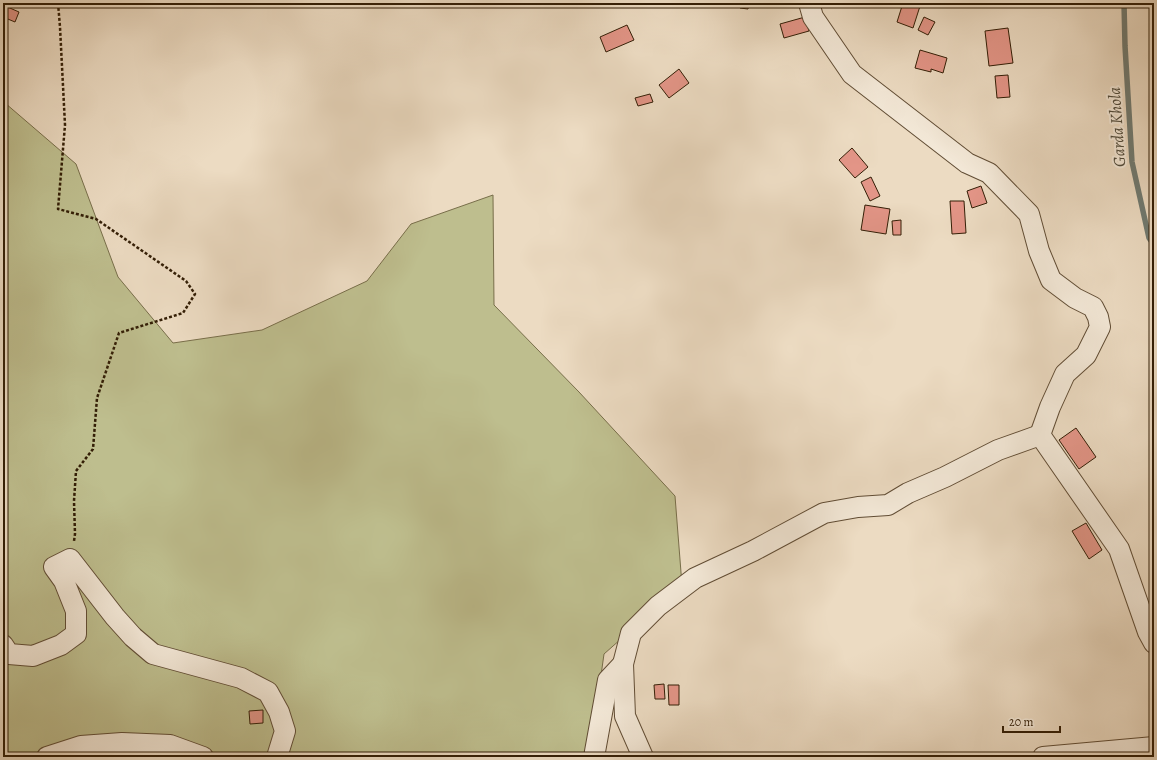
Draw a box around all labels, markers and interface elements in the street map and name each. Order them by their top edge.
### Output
water label: Garda Khola [1103,86,1131,168]
scale bar [1003,708,1060,734]
text: 20 m [1009,714,1033,730]

